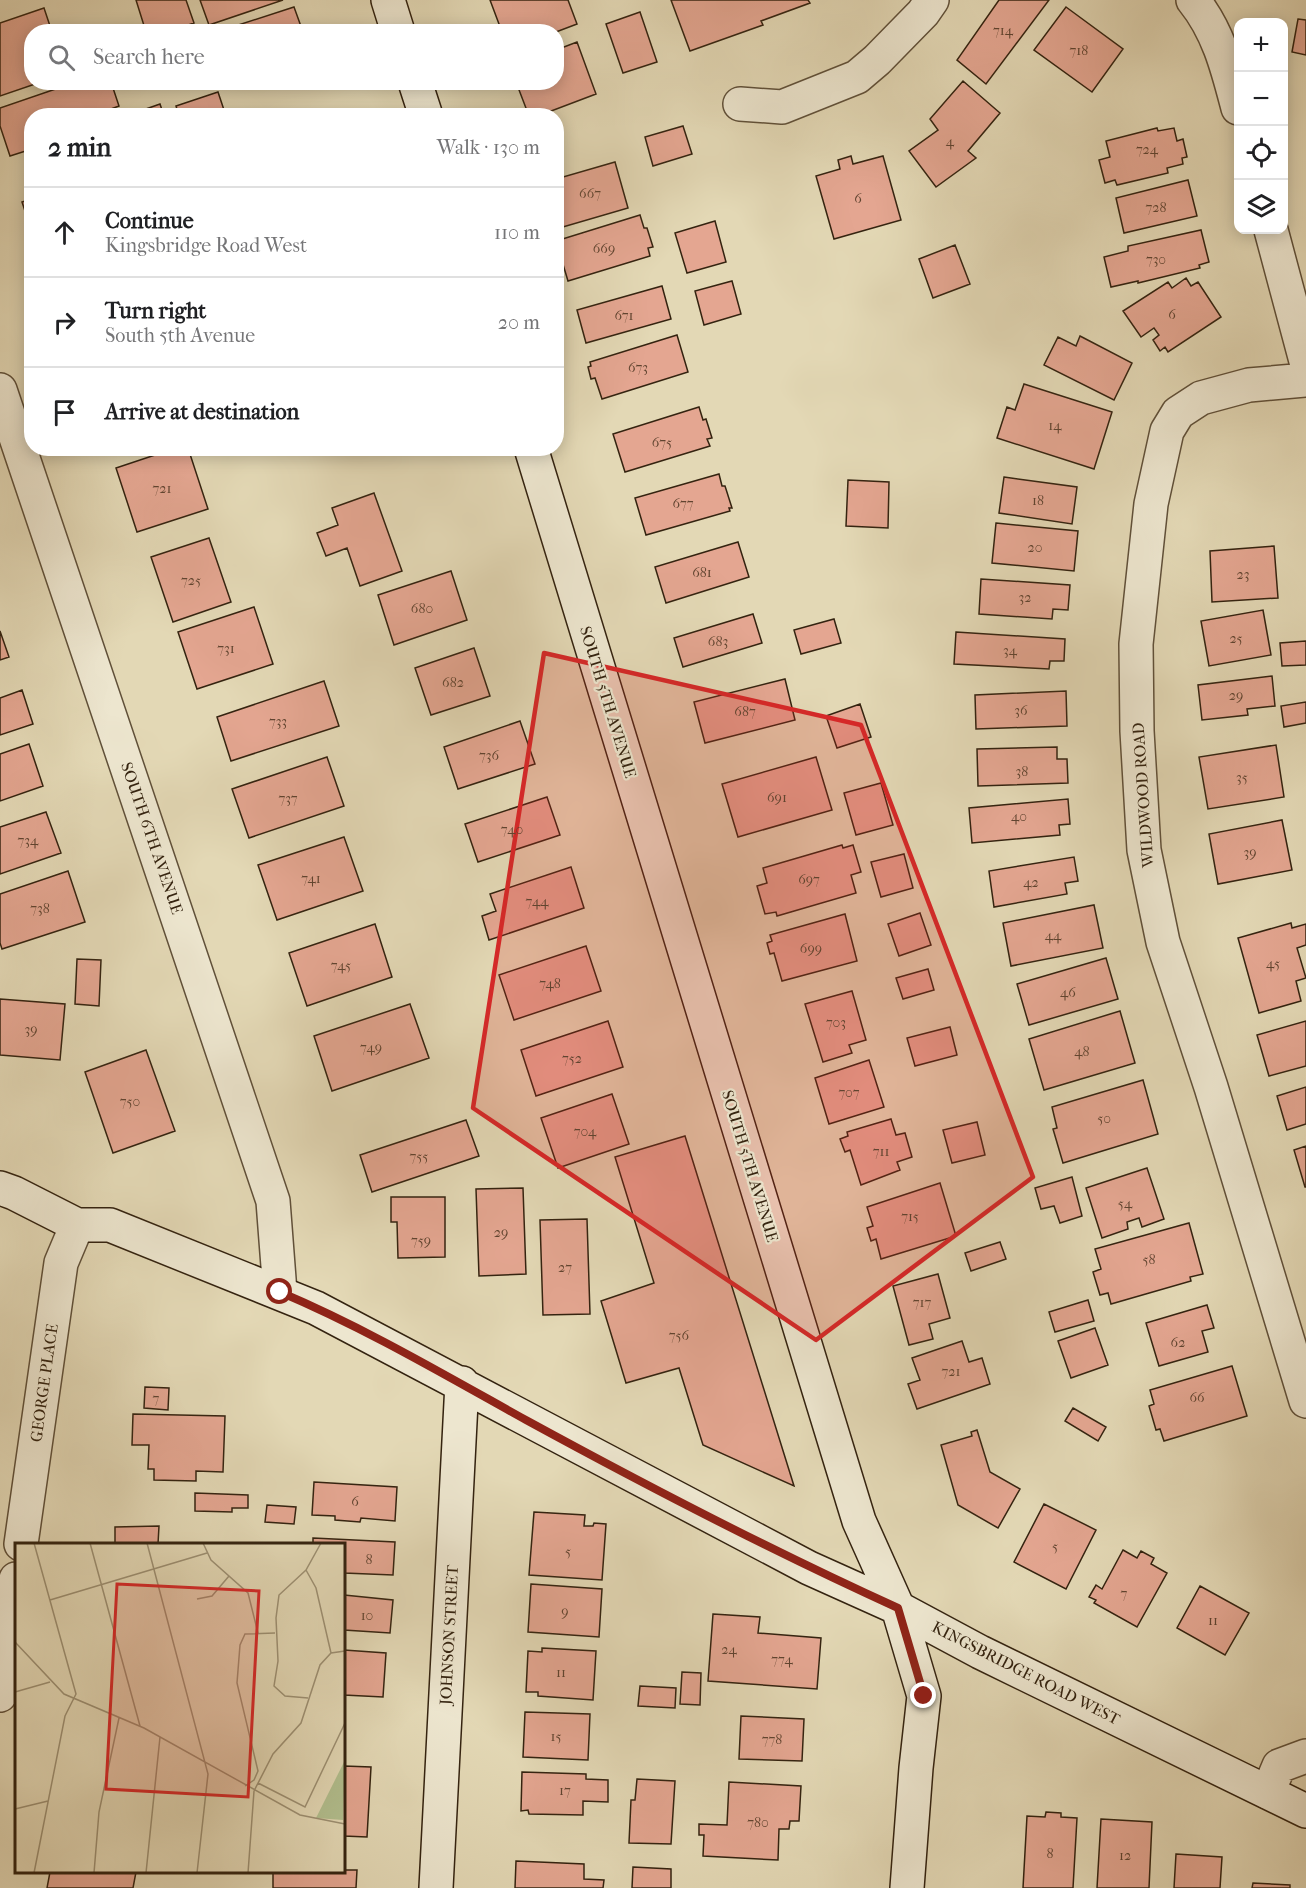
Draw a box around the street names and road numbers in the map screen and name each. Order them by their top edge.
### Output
street label: SOUTH 5TH AVENUE [576,624,640,780]
street label: WILDWOOD ROAD [1128,722,1158,869]
street label: SOUTH 6TH AVENUE [117,760,187,917]
street label: SOUTH 5TH AVENUE [718,1088,782,1244]
street label: GEORGE PLACE [26,1322,62,1443]
street label: JOHNSON STREET [436,1564,462,1708]
street label: KINGSBRIDGE ROAD WEST [929,1617,1123,1729]

